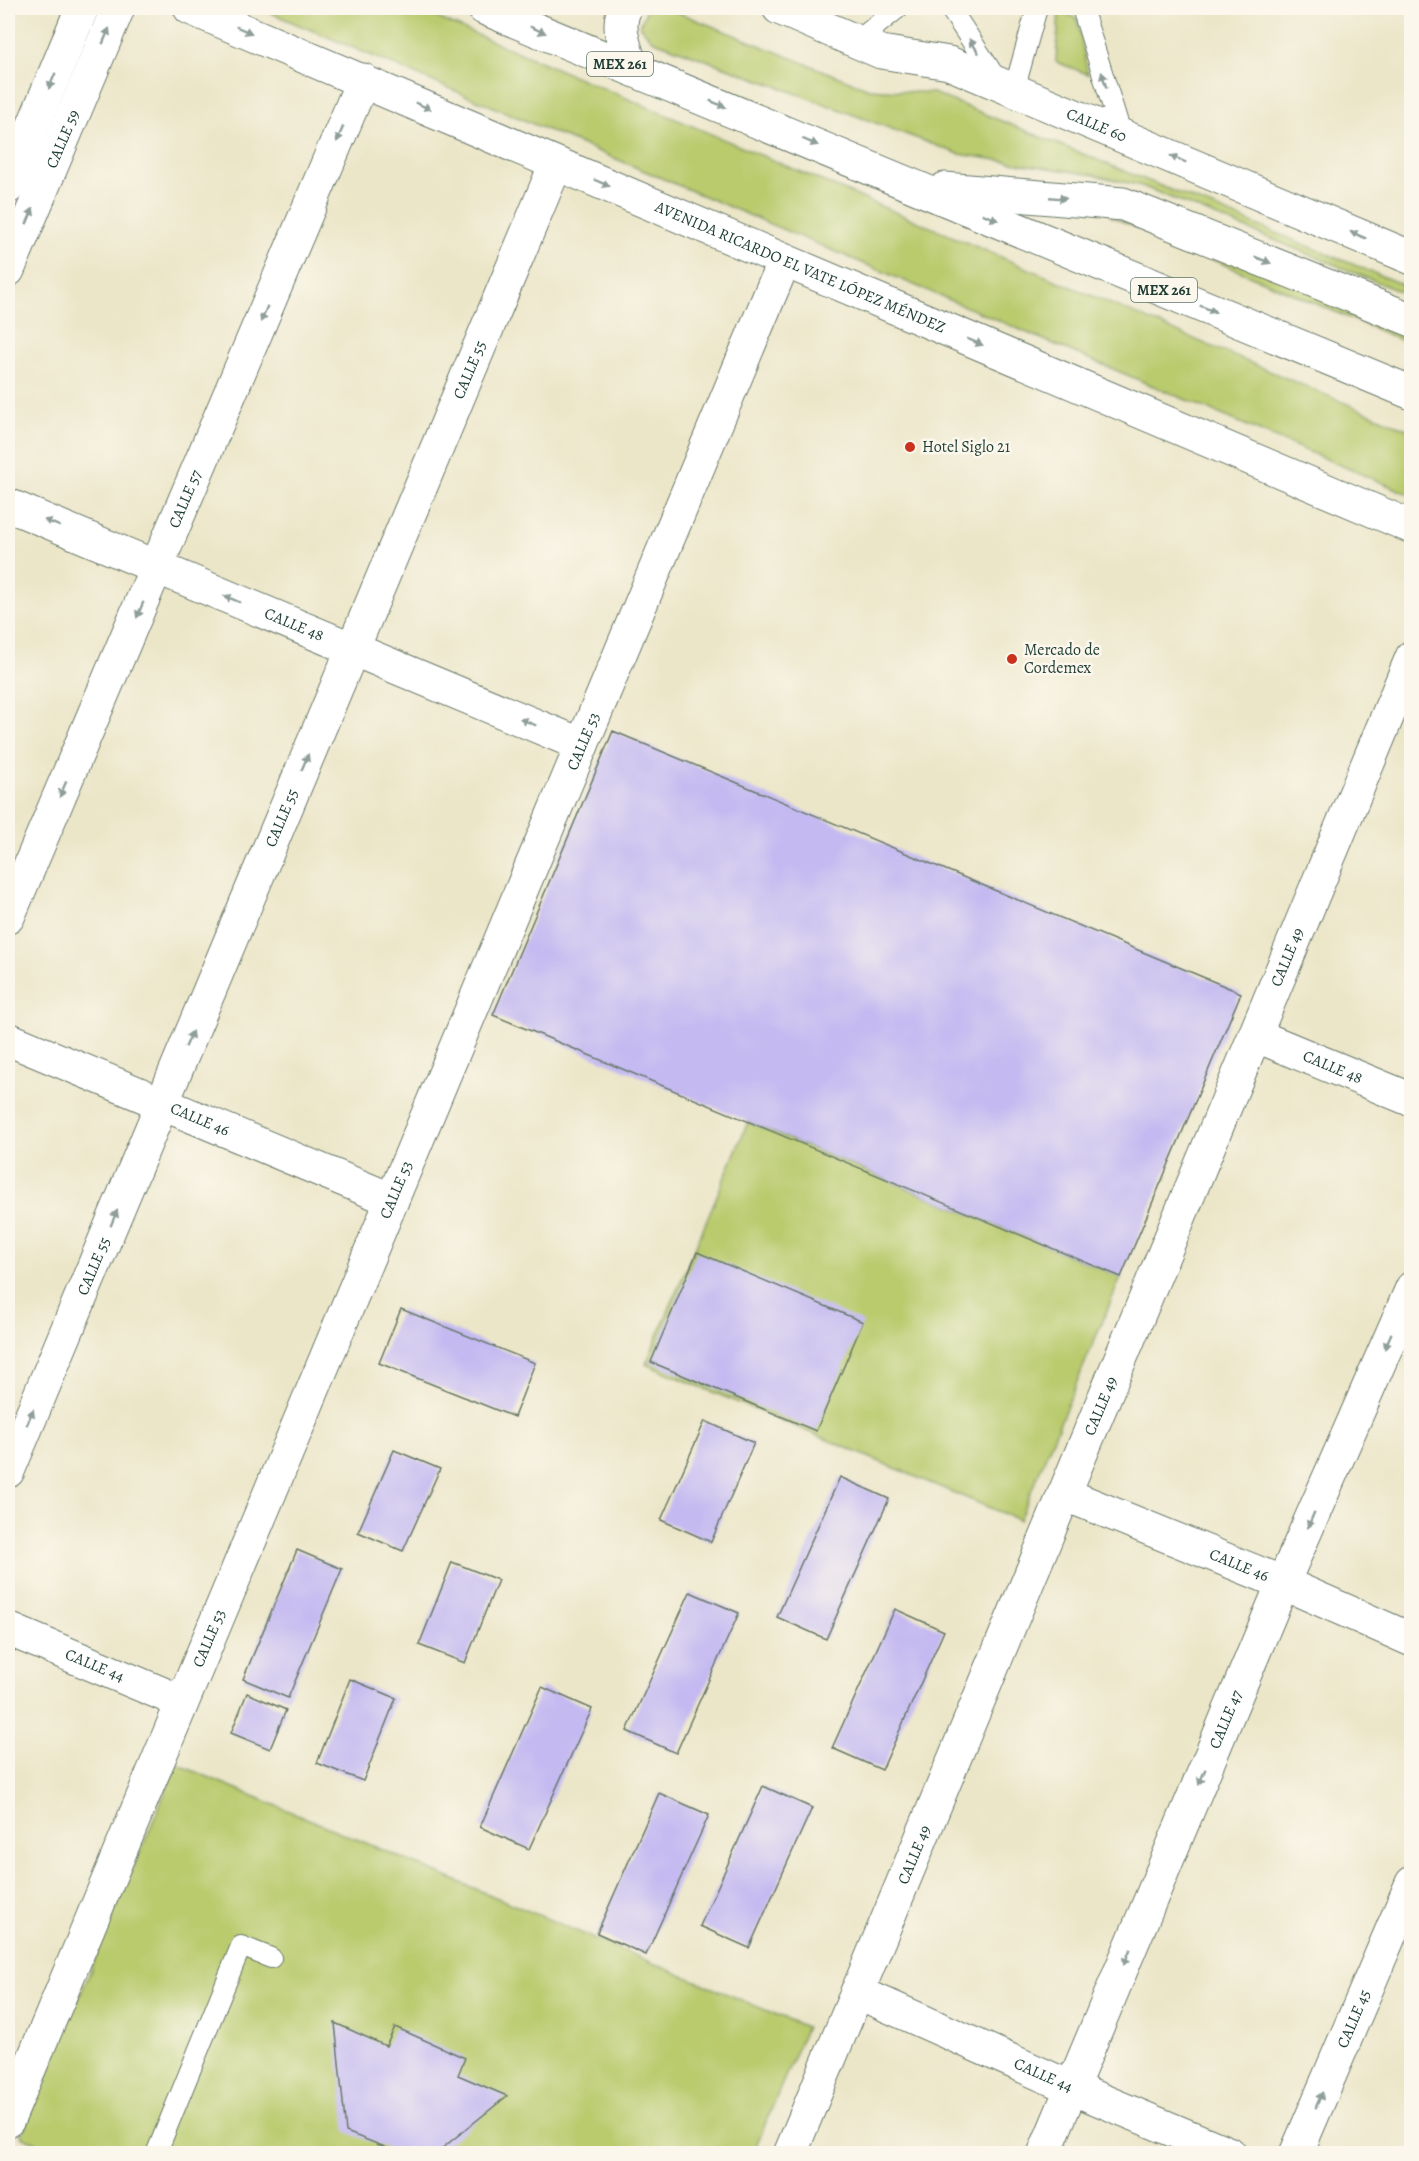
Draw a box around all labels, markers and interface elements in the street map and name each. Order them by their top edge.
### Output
one-way arrow [235,25,253,35]
one-way arrow [529,26,547,35]
one-way arrow [102,27,111,45]
one-way arrow [968,39,980,55]
road number: MEX 261 [587,52,653,76]
one-way arrow [1099,71,1108,89]
one-way arrow [47,72,56,90]
one-way arrow [710,99,728,109]
one-way arrow [414,102,432,111]
street label: CALLE 60 [1063,103,1130,148]
street label: CALLE 59 [41,106,85,172]
one-way arrow [335,125,344,143]
one-way arrow [802,138,819,147]
one-way arrow [1169,154,1187,163]
one-way arrow [594,178,612,188]
one-way arrow [1049,194,1068,203]
street label: AVENIDA RICARDO EL VATE LÓPEZ MÉNDEZ [651,195,949,339]
one-way arrow [25,206,35,224]
one-way arrow [981,212,999,222]
one-way arrow [1348,230,1366,240]
one-way arrow [1255,255,1273,265]
road number: MEX 261 [1131,278,1197,302]
one-way arrow [1200,304,1218,314]
one-way arrow [259,305,269,323]
street label: CALLE 55 [448,337,492,402]
one-way arrow [966,338,984,347]
place label: Hotel Siglo 21 [922,436,1011,458]
marker: Hotel Siglo 21 [903,440,917,454]
street label: CALLE 57 [163,466,207,532]
one-way arrow [42,518,60,528]
one-way arrow [222,594,240,604]
one-way arrow [135,601,144,618]
street label: CALLE 48 [261,602,327,647]
place label: Mercado de Cordemex [1024,639,1100,679]
marker: Mercado de Cordemex [1005,652,1019,666]
street label: CALLE 53 [562,709,605,774]
one-way arrow [519,717,537,726]
one-way arrow [301,753,310,771]
one-way arrow [58,780,67,797]
street label: CALLE 55 [260,785,304,851]
street label: CALLE 49 [1265,924,1309,990]
one-way arrow [185,1030,194,1047]
street label: CALLE 48 [1299,1045,1366,1089]
street label: CALLE 46 [167,1097,233,1142]
street label: CALLE 53 [374,1157,418,1222]
one-way arrow [109,1209,119,1227]
street label: CALLE 55 [72,1234,116,1299]
one-way arrow [1383,1333,1393,1351]
street label: CALLE 49 [1079,1373,1123,1439]
one-way arrow [25,1408,35,1426]
one-way arrow [1306,1512,1316,1530]
street label: CALLE 46 [1206,1543,1272,1587]
street label: CALLE 53 [187,1606,231,1671]
street label: CALLE 44 [62,1643,128,1688]
street label: CALLE 47 [1204,1687,1248,1752]
one-way arrow [1197,1768,1206,1786]
street label: CALLE 49 [892,1822,936,1888]
one-way arrow [1122,1948,1131,1966]
street label: CALLE 45 [1332,1986,1376,2052]
street label: CALLE 44 [1010,2052,1076,2098]
one-way arrow [1314,2090,1324,2108]

